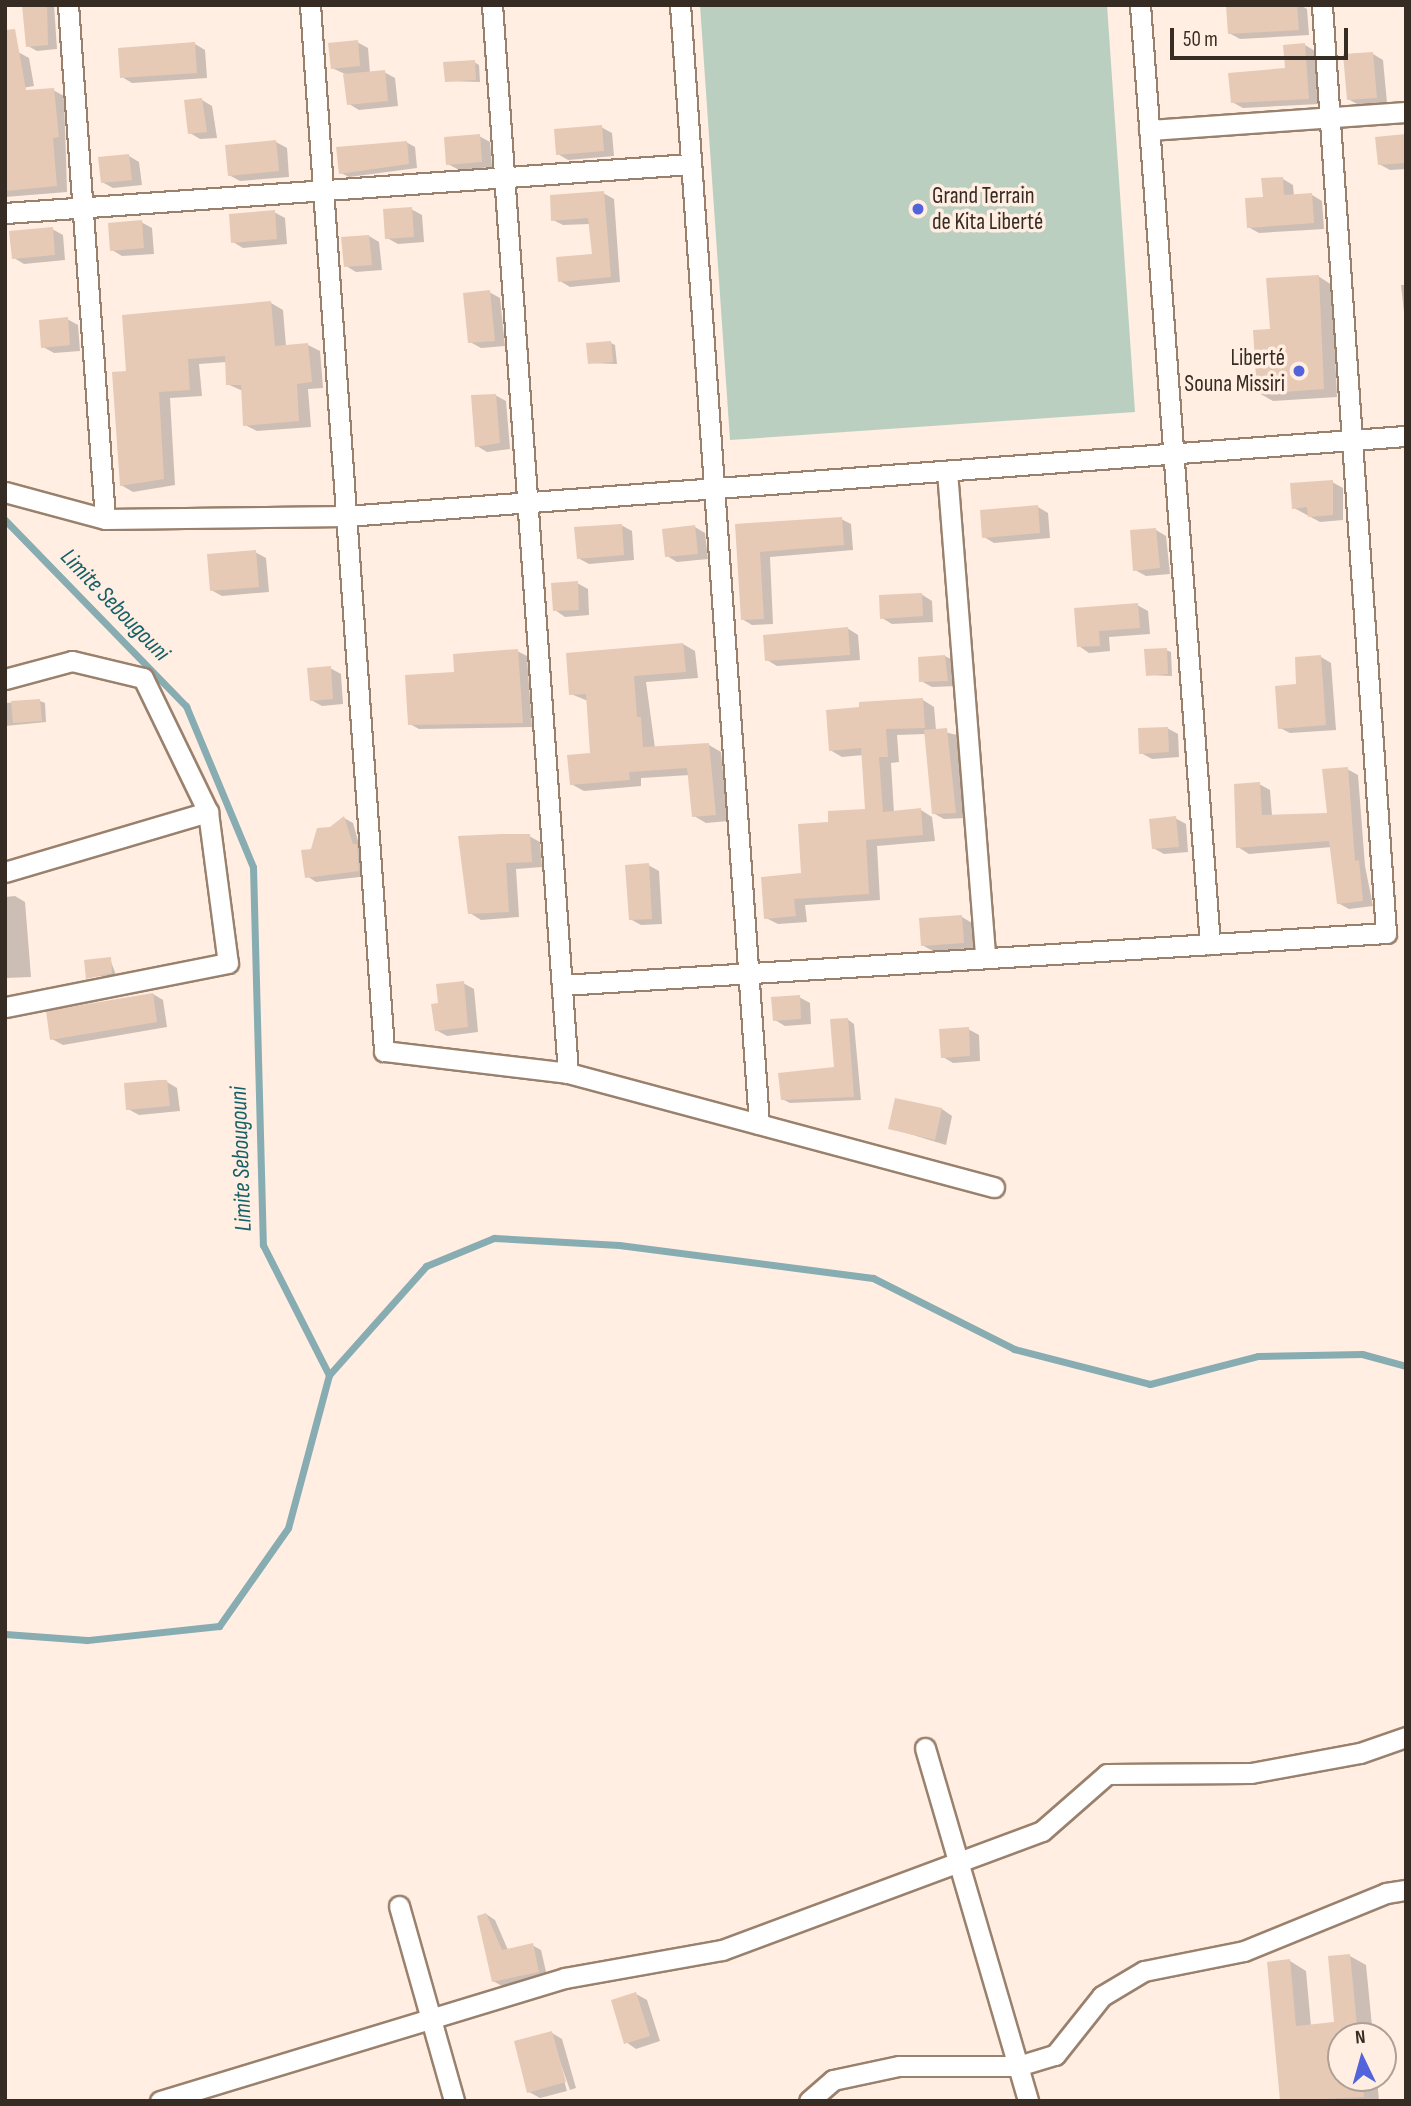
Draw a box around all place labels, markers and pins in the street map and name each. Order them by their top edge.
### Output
place label: Grand Terrain de Kita Liberté [932,182,1043,236]
marker: Grand Terrain de Kita Liberté [910,201,926,217]
place label: Liberté Souna Missiri [1184,344,1285,398]
marker: Liberté Souna Missiri [1291,363,1307,379]

